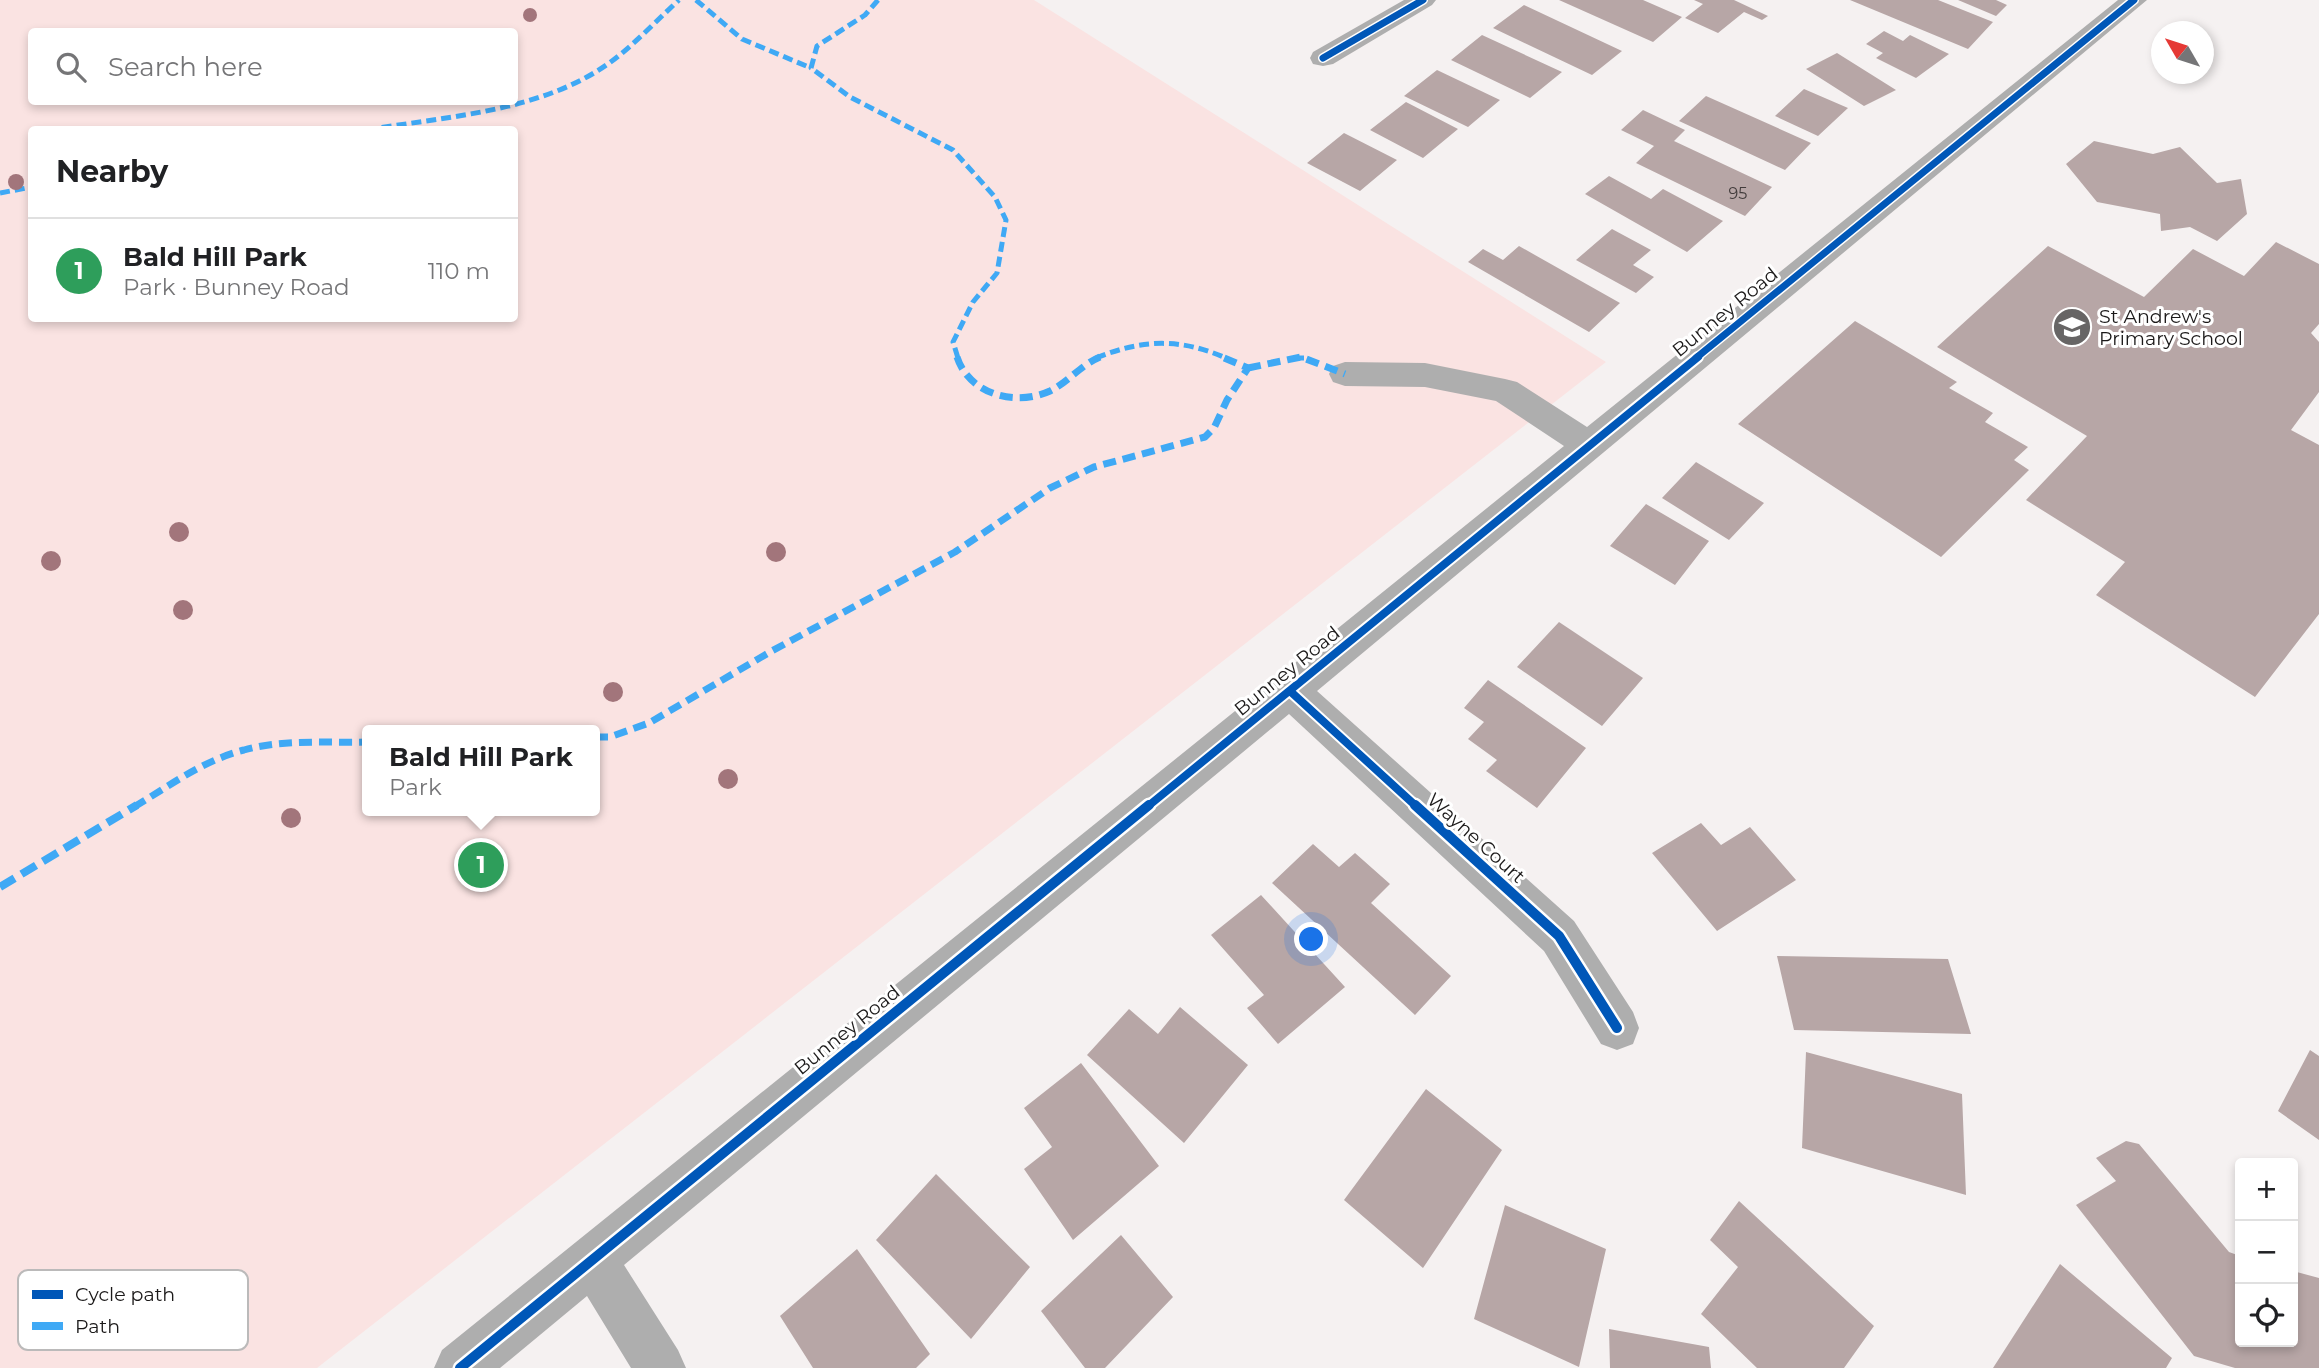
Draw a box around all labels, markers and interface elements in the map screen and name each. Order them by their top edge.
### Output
north arrow [2151,21,2214,84]
search box [28,28,518,105]
icon: search [52,48,90,86]
text: Search here [108,51,263,83]
text: Nearby [56,153,168,190]
house number: 95 [1729,184,1747,203]
text: Bald Hill Park [123,241,307,273]
text: 1 [74,257,84,285]
text: 110 m [428,257,490,285]
street label: Bunney Road [1668,262,1782,362]
text: Park · Bunney Road [123,273,350,301]
place label: St Andrew's Primary School [2099,305,2243,350]
school or university icon: St Andrew's Primary School [2051,306,2093,348]
street label: Bunney Road [1230,621,1344,721]
popup [362,725,600,816]
text: Bald Hill Park [389,741,573,773]
text: Park [389,773,442,801]
street label: Wayne Court [1422,788,1530,888]
pin: 1 [458,839,504,891]
your location [1294,922,1328,956]
street label: Bunney Road [790,980,904,1080]
map controls [2235,1158,2298,1347]
button: + [2235,1158,2298,1221]
button: − [2235,1221,2298,1284]
legend [18,1270,248,1350]
text: Cycle path [75,1283,175,1306]
button: locate [2235,1284,2298,1347]
text: Path [75,1315,120,1338]

